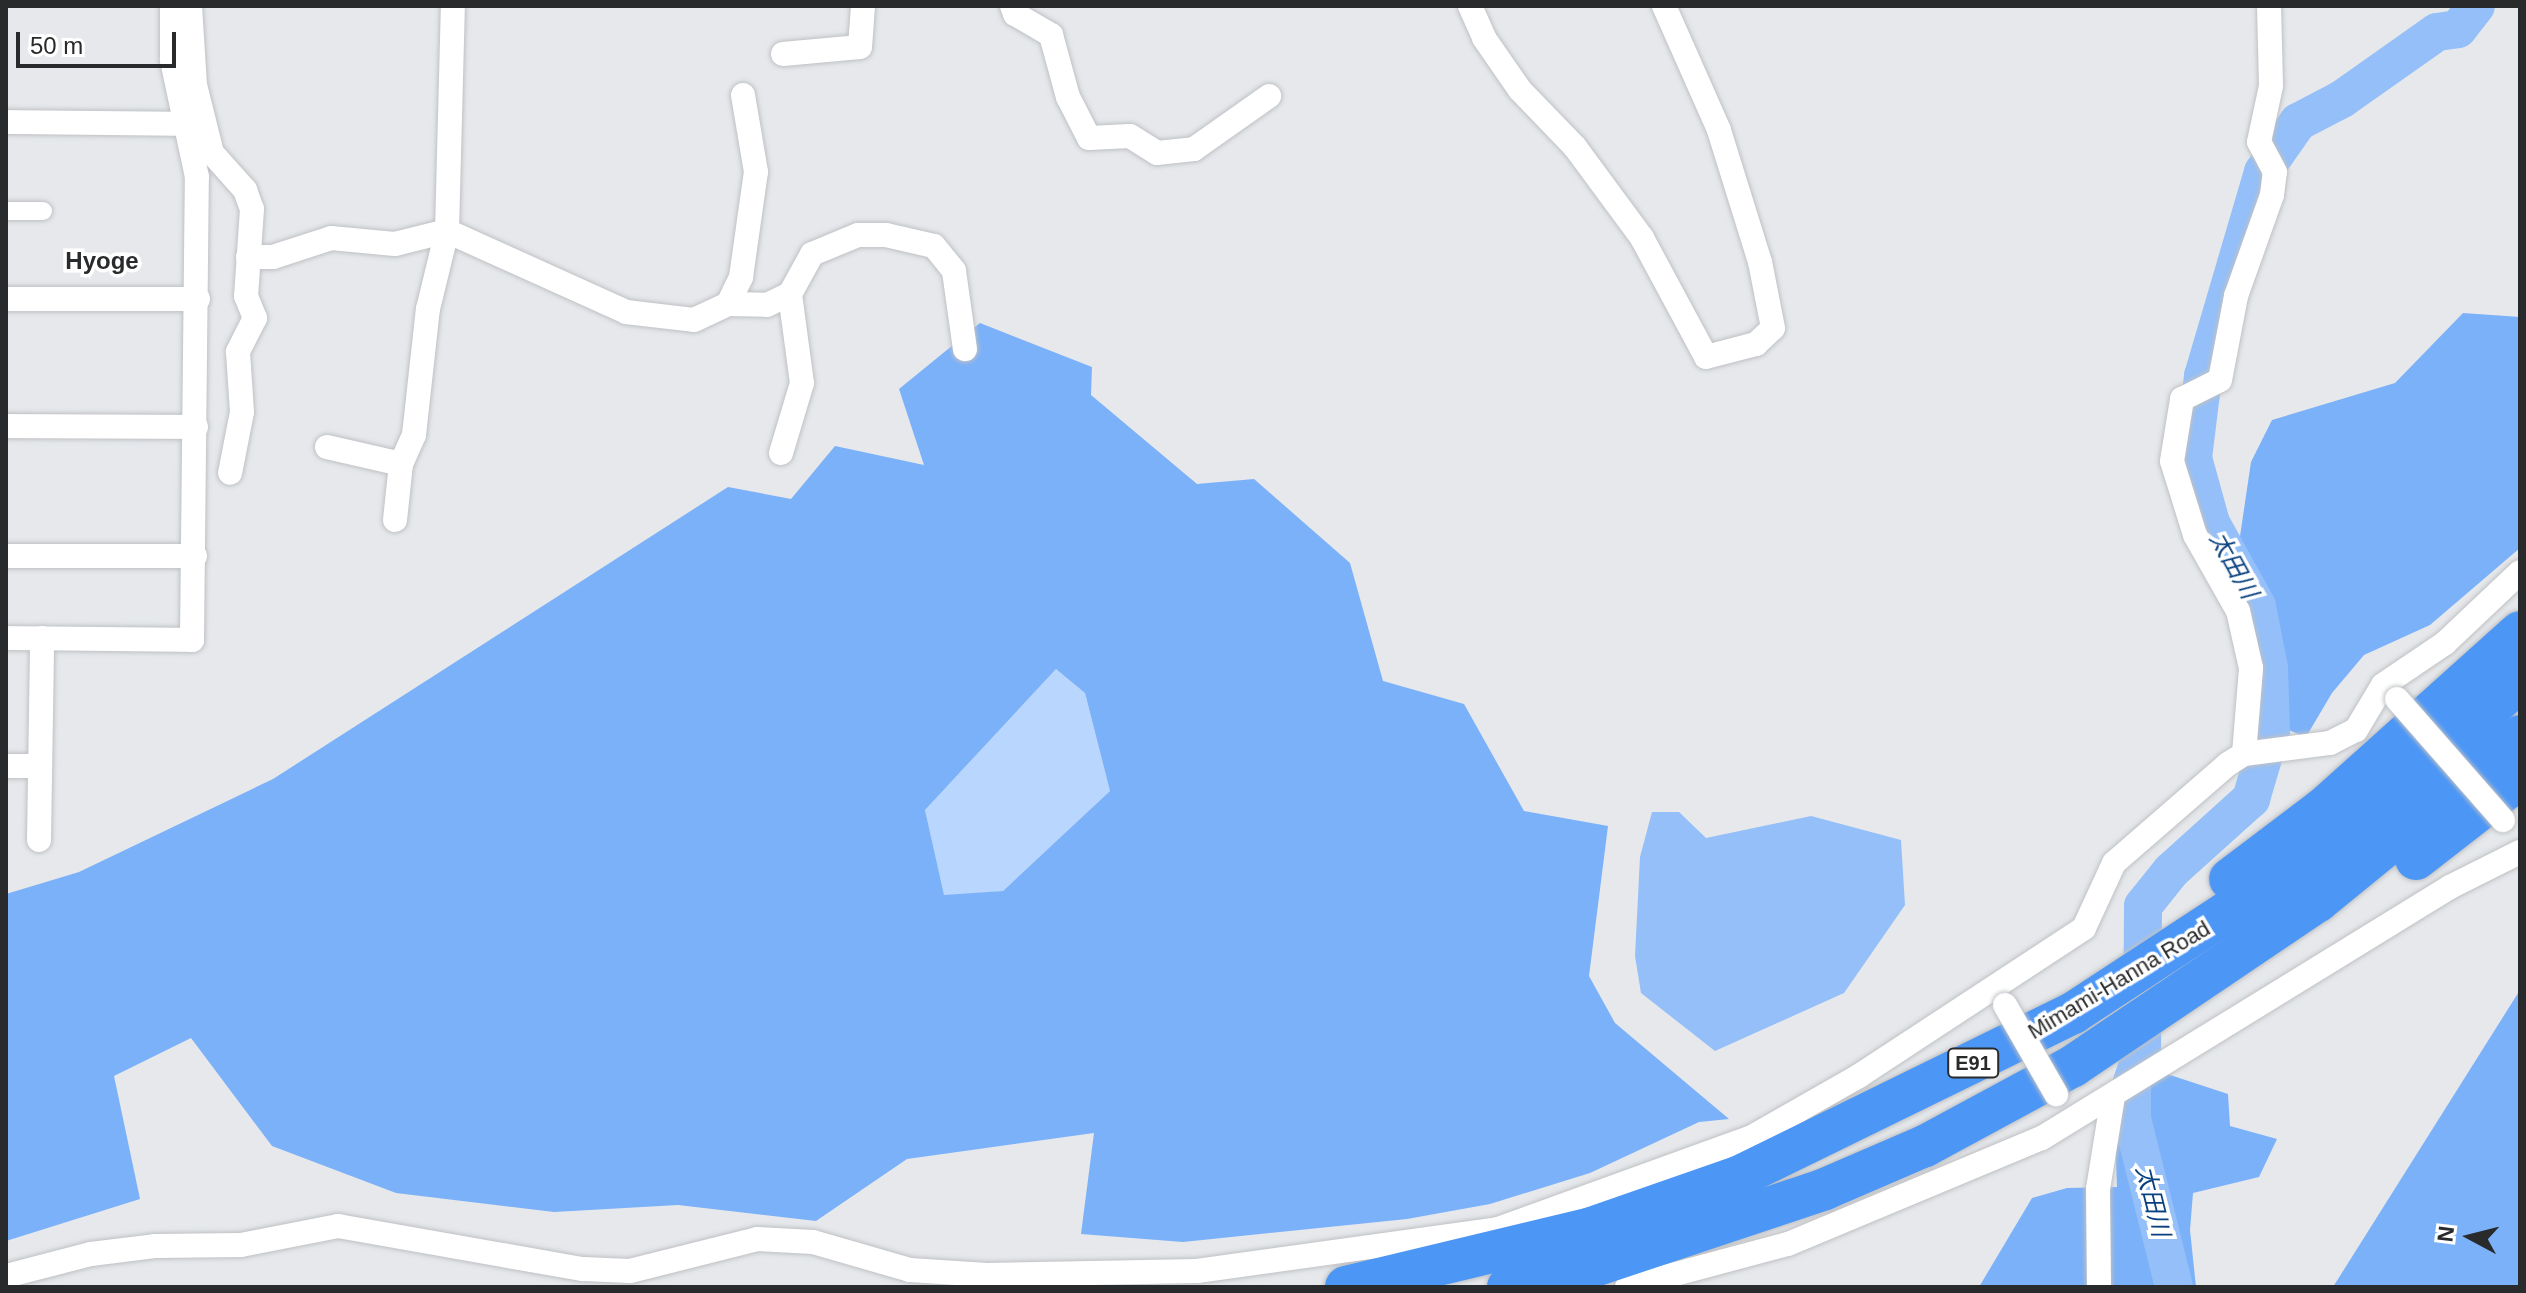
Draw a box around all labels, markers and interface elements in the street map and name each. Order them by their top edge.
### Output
scale bar [20,16,180,66]
text: 50 m [30,32,83,59]
district label: Hyoge [65,247,139,275]
water label: 太田川 [2204,527,2264,603]
street label: Mimami-Hanna Road [2023,915,2215,1045]
road number: E91 [1947,1047,1999,1079]
water label: 太田川 [2130,1163,2176,1239]
north arrow [2430,1197,2510,1277]
text: N [2432,1225,2459,1243]

